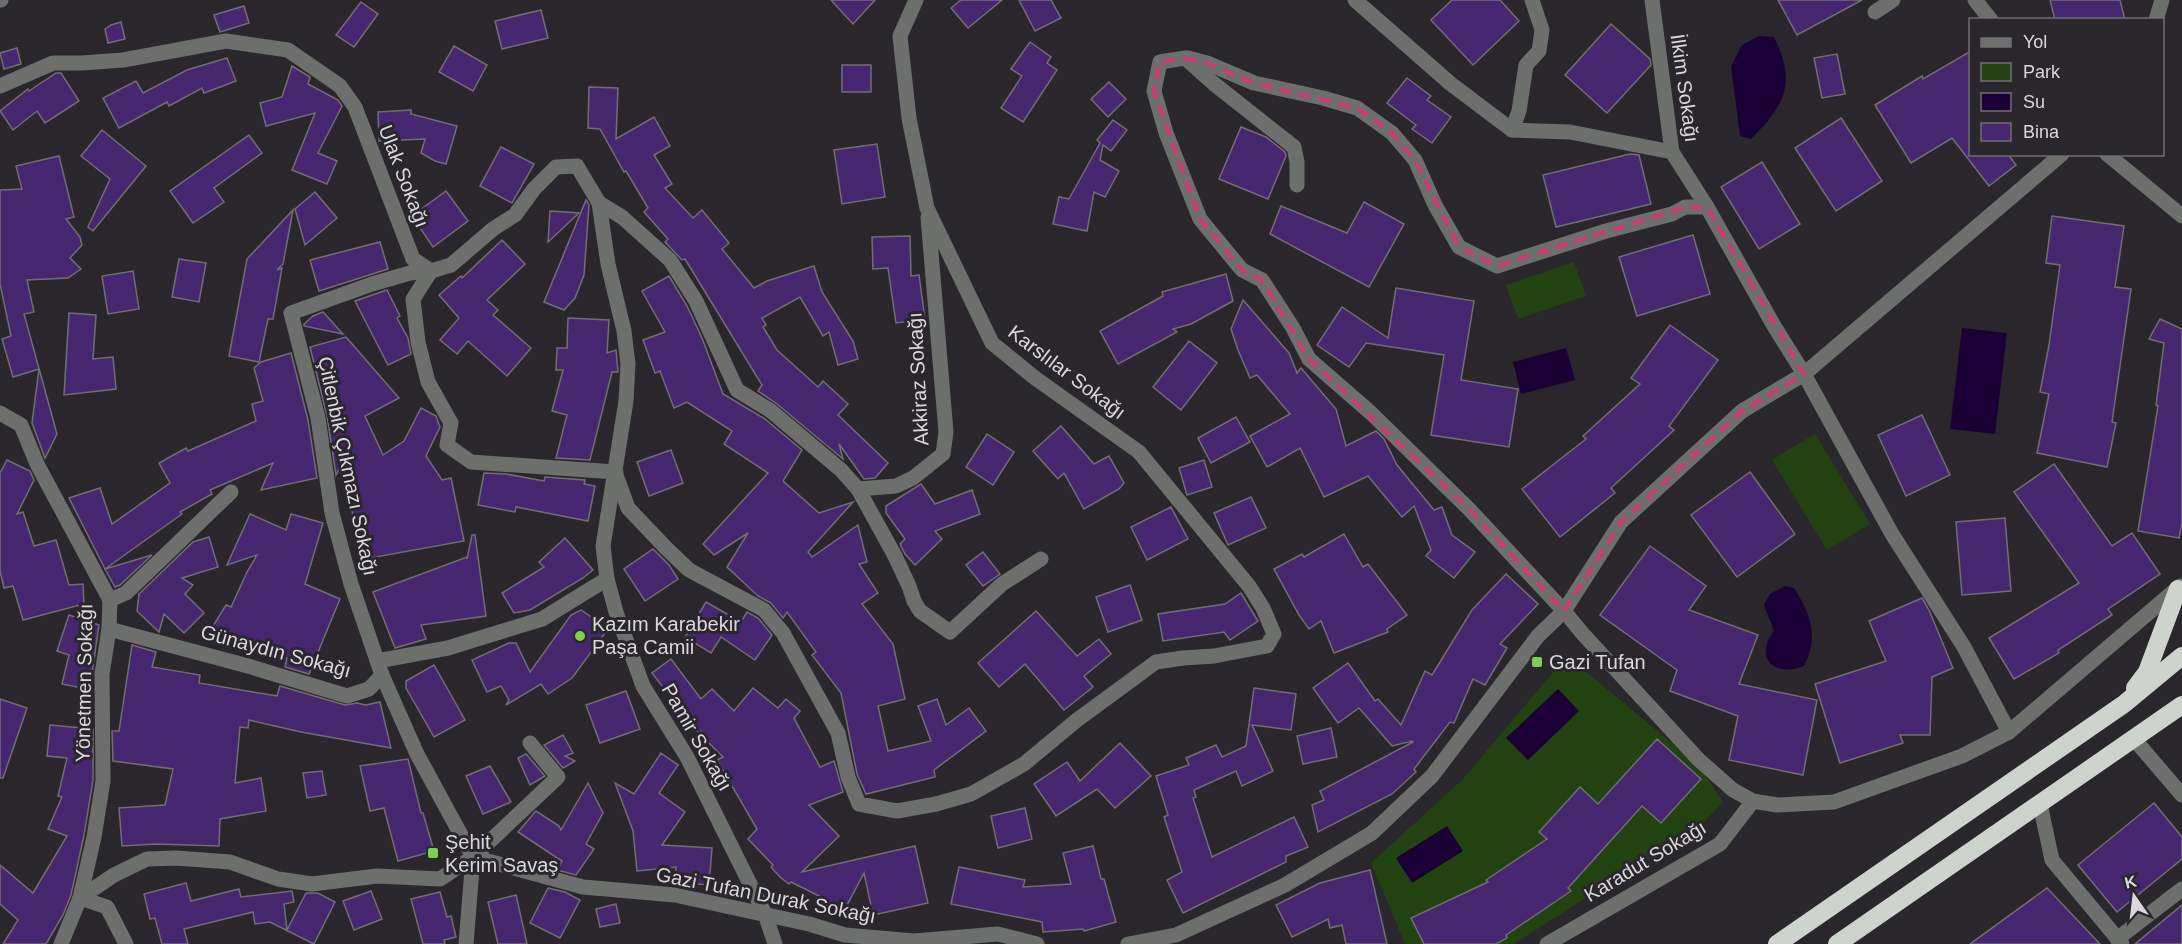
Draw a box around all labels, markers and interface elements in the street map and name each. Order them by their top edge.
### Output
legend [1969,18,2164,156]
text: Yol [2023,32,2047,52]
street label: İlkim Sokağı [1667,33,1703,143]
text: Park [2023,62,2061,82]
text: Su [2023,92,2045,112]
street label: Ulak Sokağı [374,122,434,230]
text: Bina [2023,122,2060,142]
street label: Akkiraz Sokağı [904,312,932,446]
street label: Karslılar Sokağı [1004,321,1130,423]
street label: Çitlenbik Çıkmazı Sokağı [314,354,382,578]
street label: Yönetmen Sokağı [72,603,96,763]
place label: Kazım Karabekir Paşa Camii [592,613,740,658]
street label: Günaydın Sokağı [199,620,353,682]
marker: Kazım Karabekir Paşa Camii [573,629,587,643]
place label: Gazi Tufan [1549,651,1646,673]
marker: Gazi Tufan [1530,655,1544,669]
street label: Pamir Sokağı [657,680,737,794]
street label: Karadut Sokağı [1580,816,1710,906]
place label: Şehit Kerim Savaş [445,831,558,876]
marker: Şehit Kerim Savaş [426,846,440,860]
street label: Gazi Tufan Durak Sokağı [654,863,878,927]
north arrow [2104,866,2164,926]
text: K [2123,872,2139,892]

